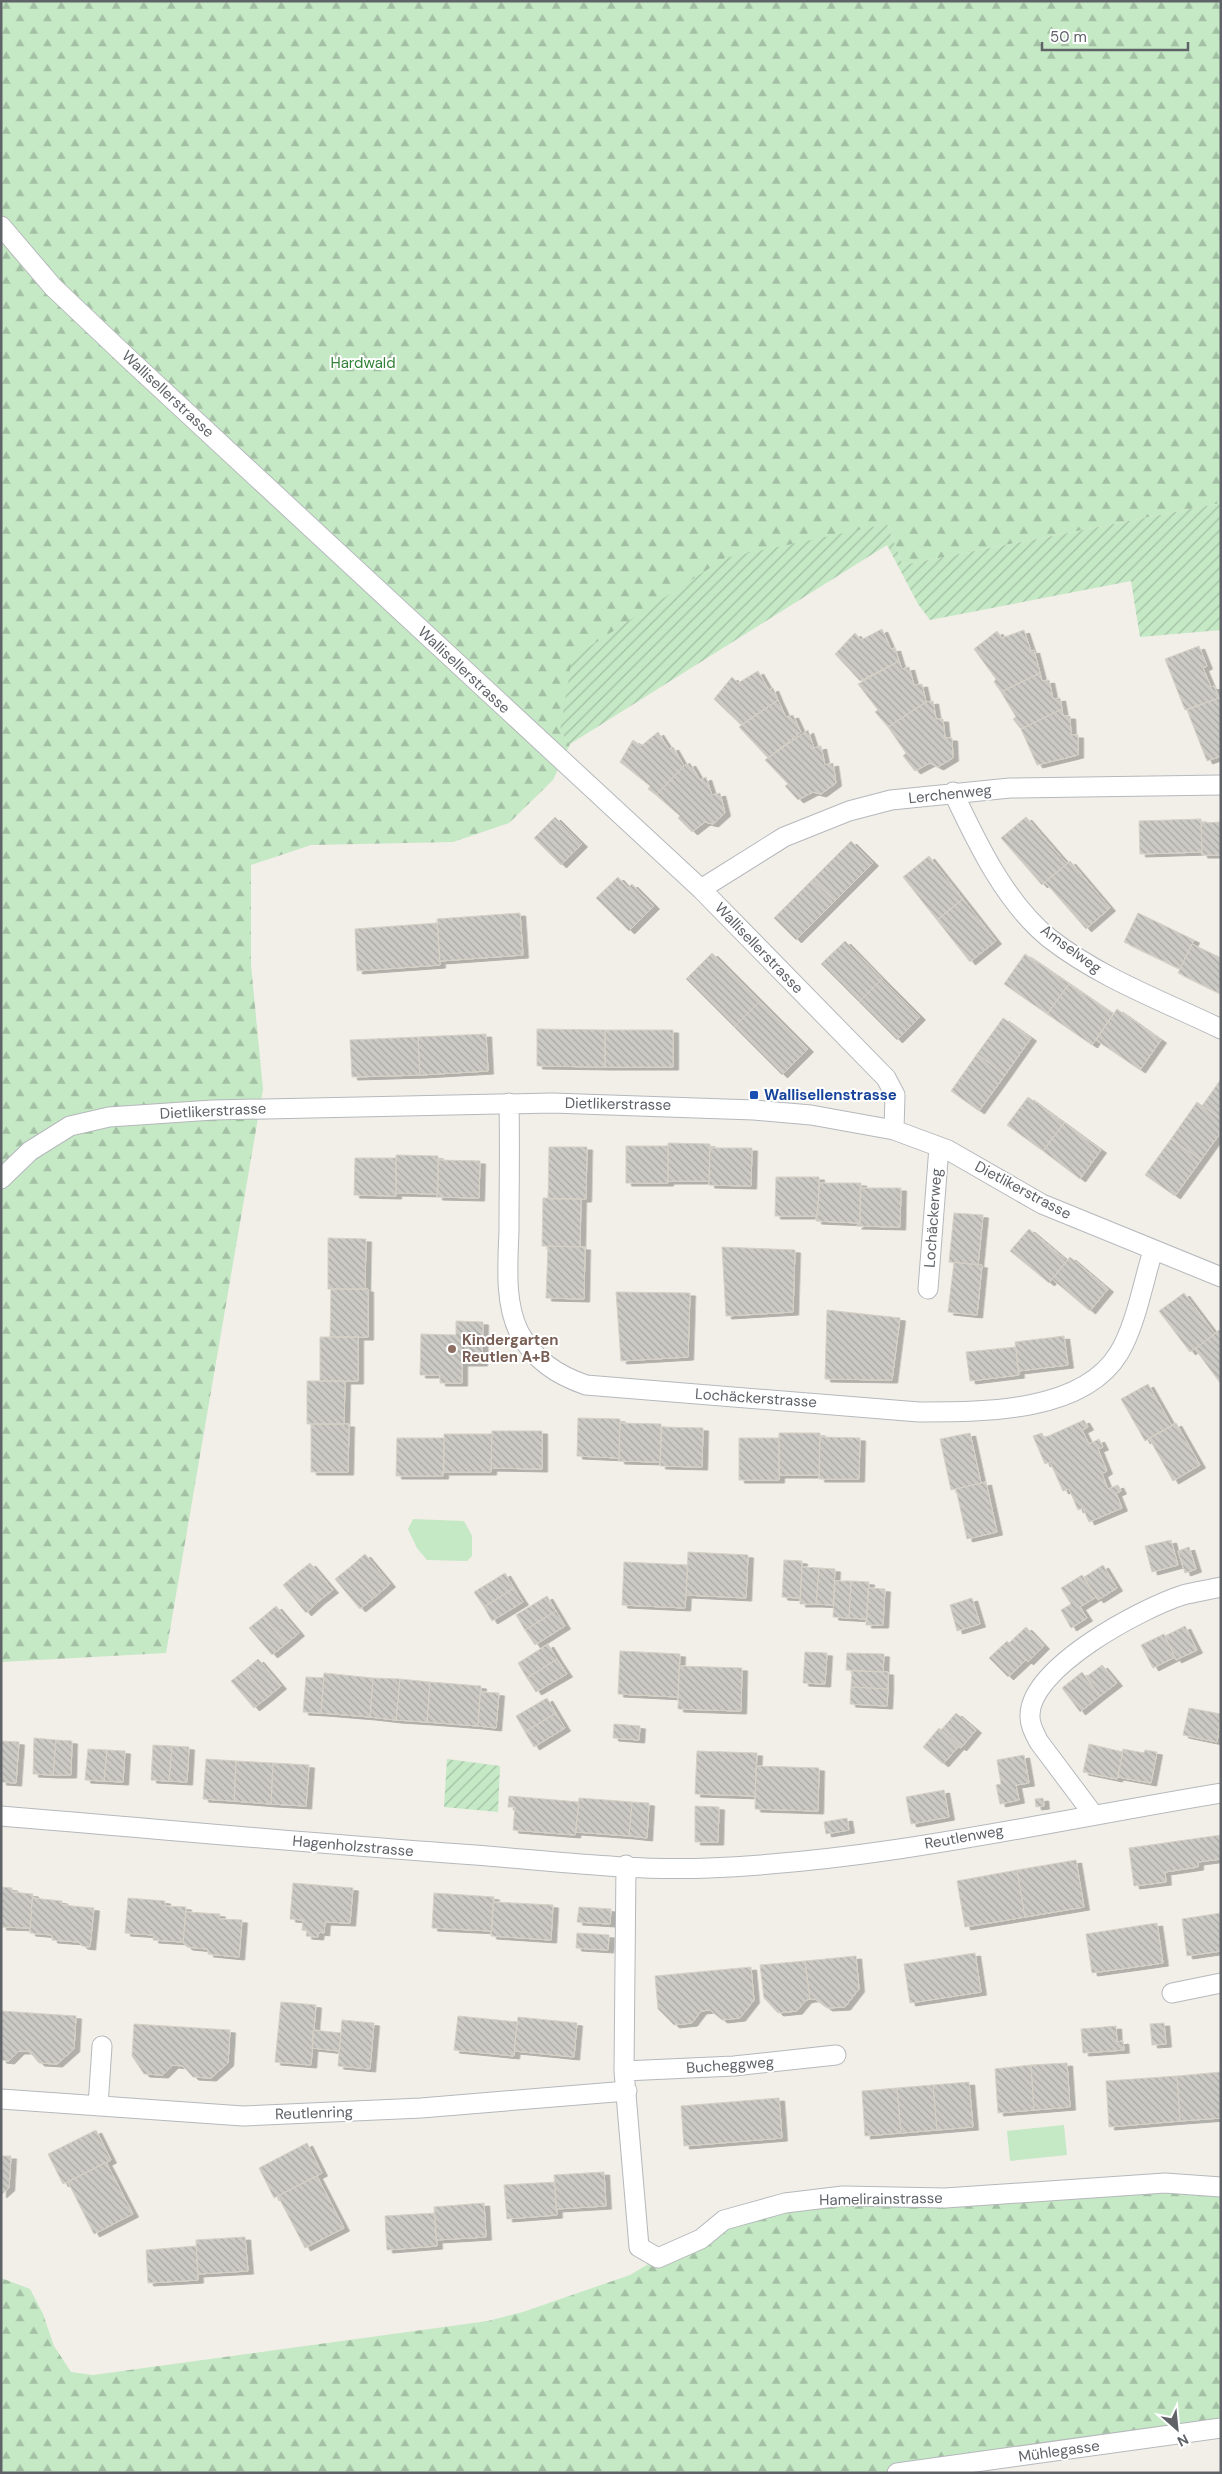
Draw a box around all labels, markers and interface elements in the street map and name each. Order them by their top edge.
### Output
scale bar [1042,20,1188,52]
text: 50 m [1050,27,1087,47]
street label: Wallisellerstrasse [118,346,218,442]
park label: Hardwald [330,353,396,373]
street label: Wallisellerstrasse [414,622,514,718]
street label: Lerchenweg [907,780,993,808]
street label: Wallisellerstrasse [710,898,808,998]
street label: Amselweg [1037,920,1105,978]
place label: Wallisellenstrasse [764,1085,897,1105]
marker: Wallisellenstrasse [748,1089,760,1101]
street label: Dietlikerstrasse [565,1093,671,1115]
street label: Dietlikerstrasse [159,1098,267,1124]
street label: Dietlikerstrasse [971,1156,1075,1224]
street label: Lochäckerweg [920,1168,946,1268]
place label: Kindergarten Reutlen A+B [462,1330,558,1367]
marker: Kindergarten Reutlen A+B [446,1343,458,1355]
street label: Lochäckerstrasse [694,1384,818,1412]
street label: Reutlenweg [923,1820,1005,1854]
street label: Hagenholzstrasse [292,1831,414,1861]
street label: Bucheggweg [685,2052,775,2078]
street label: Reutlenring [275,2102,353,2124]
street label: Hamelirainstrasse [819,2188,943,2210]
north arrow [1152,2404,1202,2454]
text: N [1174,2430,1192,2451]
street label: Mühlegasse [1017,2435,1101,2467]

